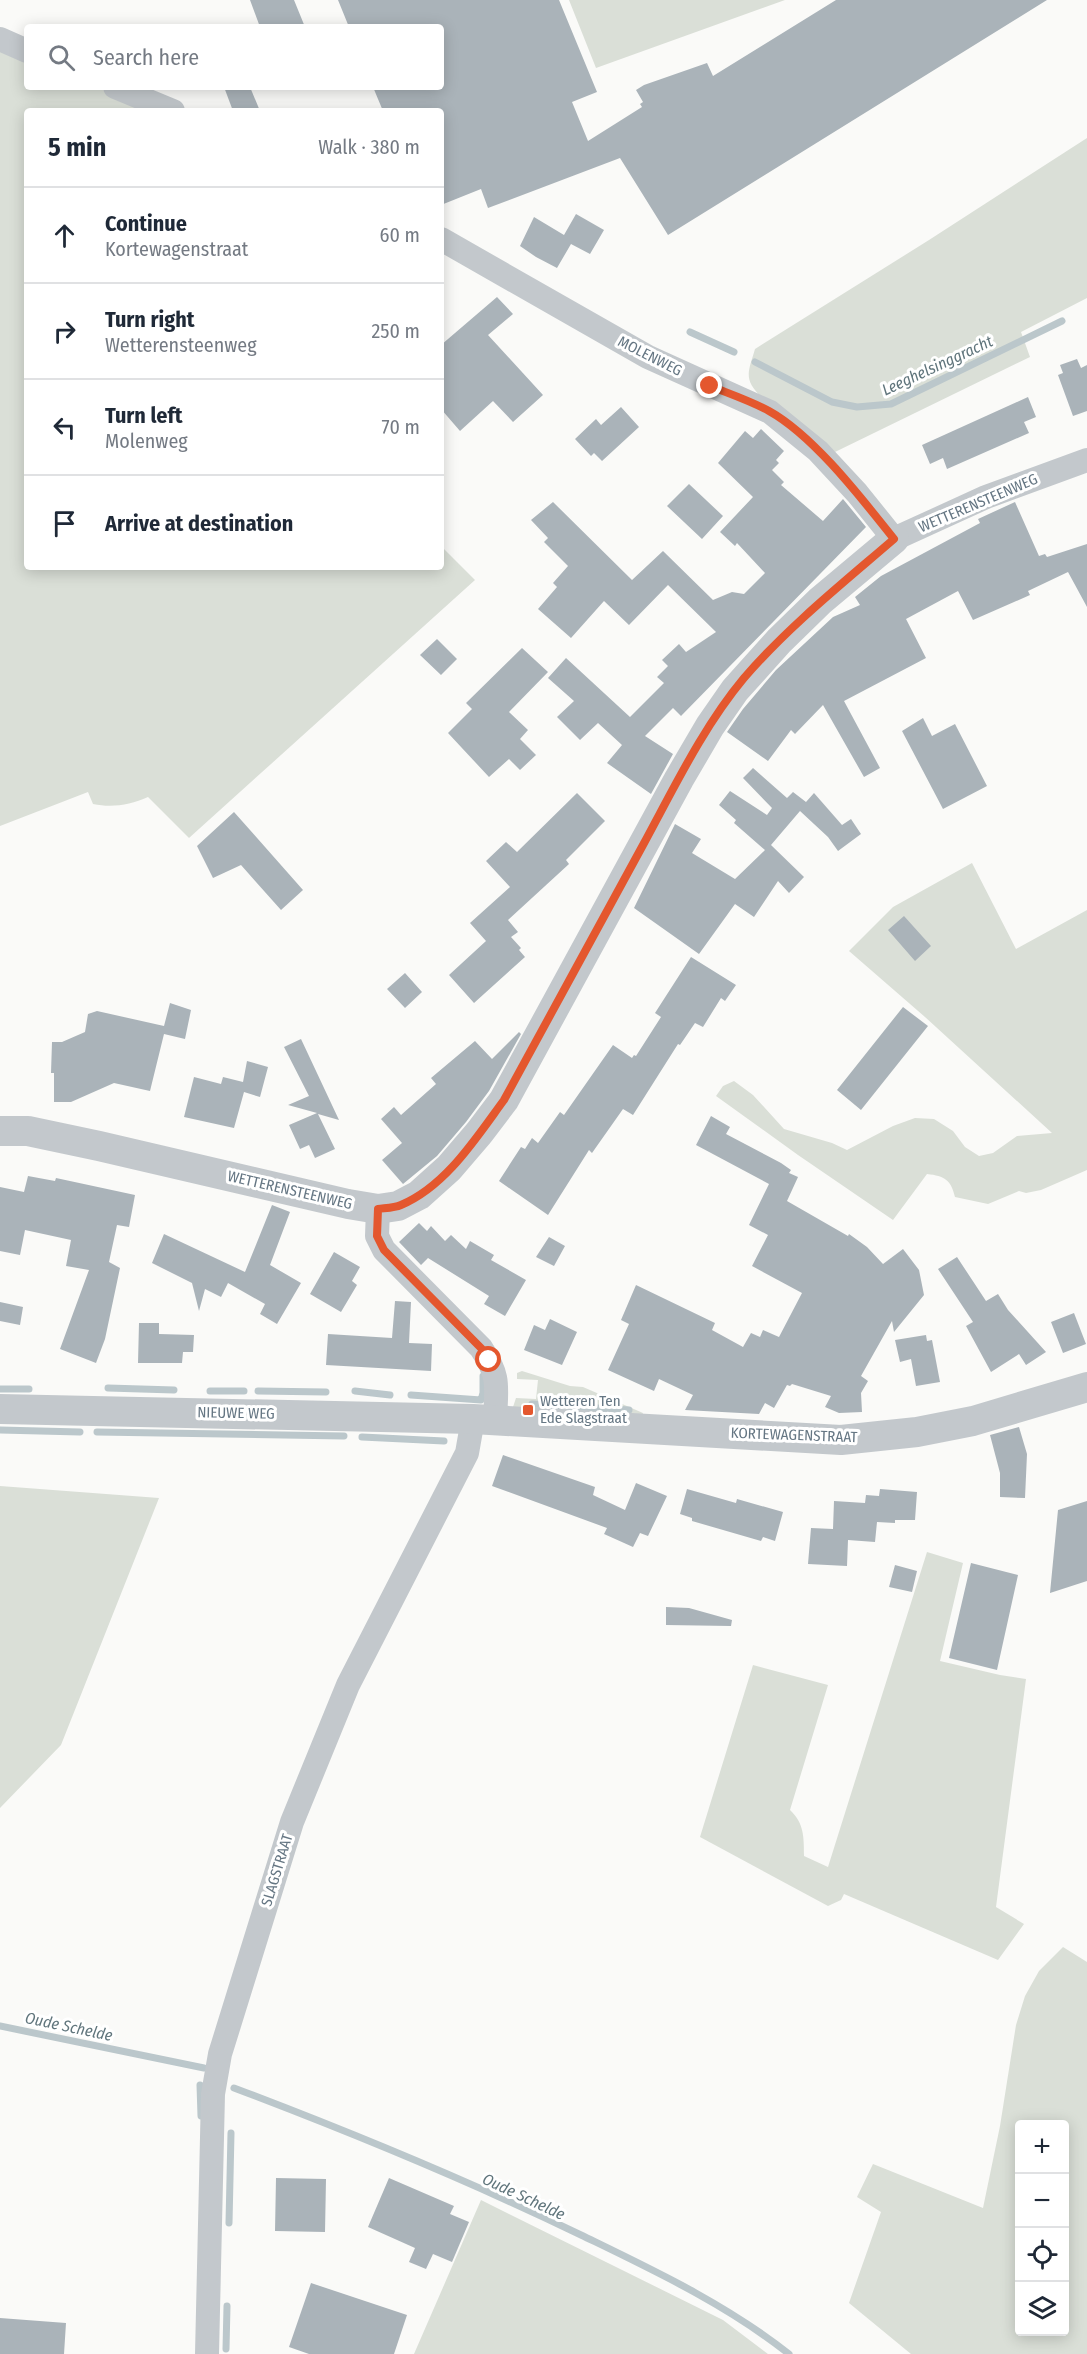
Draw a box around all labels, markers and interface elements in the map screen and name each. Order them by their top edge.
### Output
search box [24,24,444,90]
icon: search [45,41,78,74]
text: Search here [93,44,199,71]
text: 5 min [48,132,106,163]
text: Walk · 380 m [318,135,420,159]
text: Continue [105,210,187,237]
icon: ahead [48,219,81,252]
text: 60 m [380,223,420,247]
text: Kortewagenstraat [105,237,248,261]
text: Turn right [105,306,194,333]
icon: right [48,315,81,348]
text: 250 m [372,319,420,343]
water label: Leeghelsinggracht [879,331,996,399]
street label: MOLENWEG [615,332,685,380]
text: Wetterensteenweg [105,333,257,357]
route end [696,372,722,398]
text: Turn left [105,402,183,429]
icon: left [48,411,81,444]
text: 70 m [382,415,420,439]
text: Molenweg [105,429,188,453]
street label: WETTERENSTEENWEG [916,470,1040,536]
icon: arrive [48,507,81,540]
text: Arrive at destination [105,510,293,537]
street label: WETTERENSTEENWEG [226,1167,354,1213]
route start [475,1346,501,1372]
place label: Wetteren Ten Ede Slagstraat [540,1392,627,1427]
street label: NIEUWE WEG [197,1403,275,1423]
marker: Wetteren Ten Ede Slagstraat [521,1403,535,1417]
street label: KORTEWAGENSTRAAT [730,1424,858,1446]
street label: SLAGSTRAAT [257,1832,297,1908]
water label: Oude Schelde [23,2008,115,2045]
map controls [1015,2120,1069,2336]
button: + [1015,2120,1069,2174]
water label: Oude Schelde [479,2169,568,2224]
button: − [1015,2174,1069,2228]
button: locate [1015,2228,1069,2282]
button: layers [1015,2282,1069,2336]

